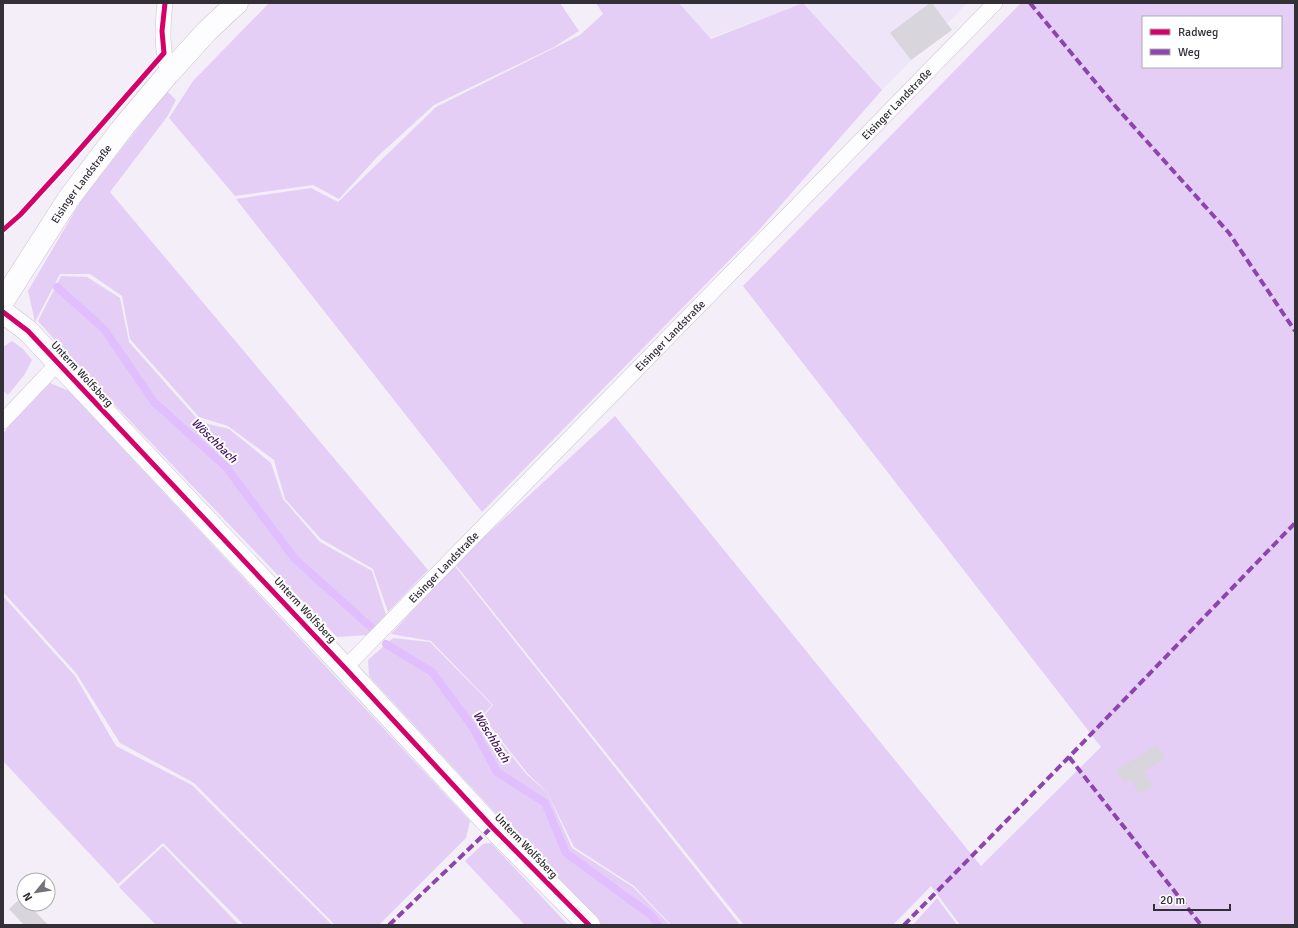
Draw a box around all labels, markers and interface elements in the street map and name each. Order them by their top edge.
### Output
legend [1142,16,1282,68]
text: Radweg [1178,25,1218,40]
text: Weg [1178,45,1200,60]
street label: Eisinger Landstraße [859,65,934,142]
street label: Eisinger Landstraße [48,142,114,226]
street label: Eisinger Landstraße [632,297,708,374]
street label: Unterm Wolfsberg [48,338,116,410]
water label: Wöschbach [188,415,240,467]
street label: Eisinger Landstraße [406,529,481,606]
street label: Unterm Wolfsberg [271,574,339,646]
water label: Wöschbach [469,708,513,766]
street label: Unterm Wolfsberg [492,811,560,881]
north arrow [16,872,56,912]
scale bar [1154,886,1230,912]
text: N [20,890,35,903]
text: 20 m [1160,893,1185,908]

